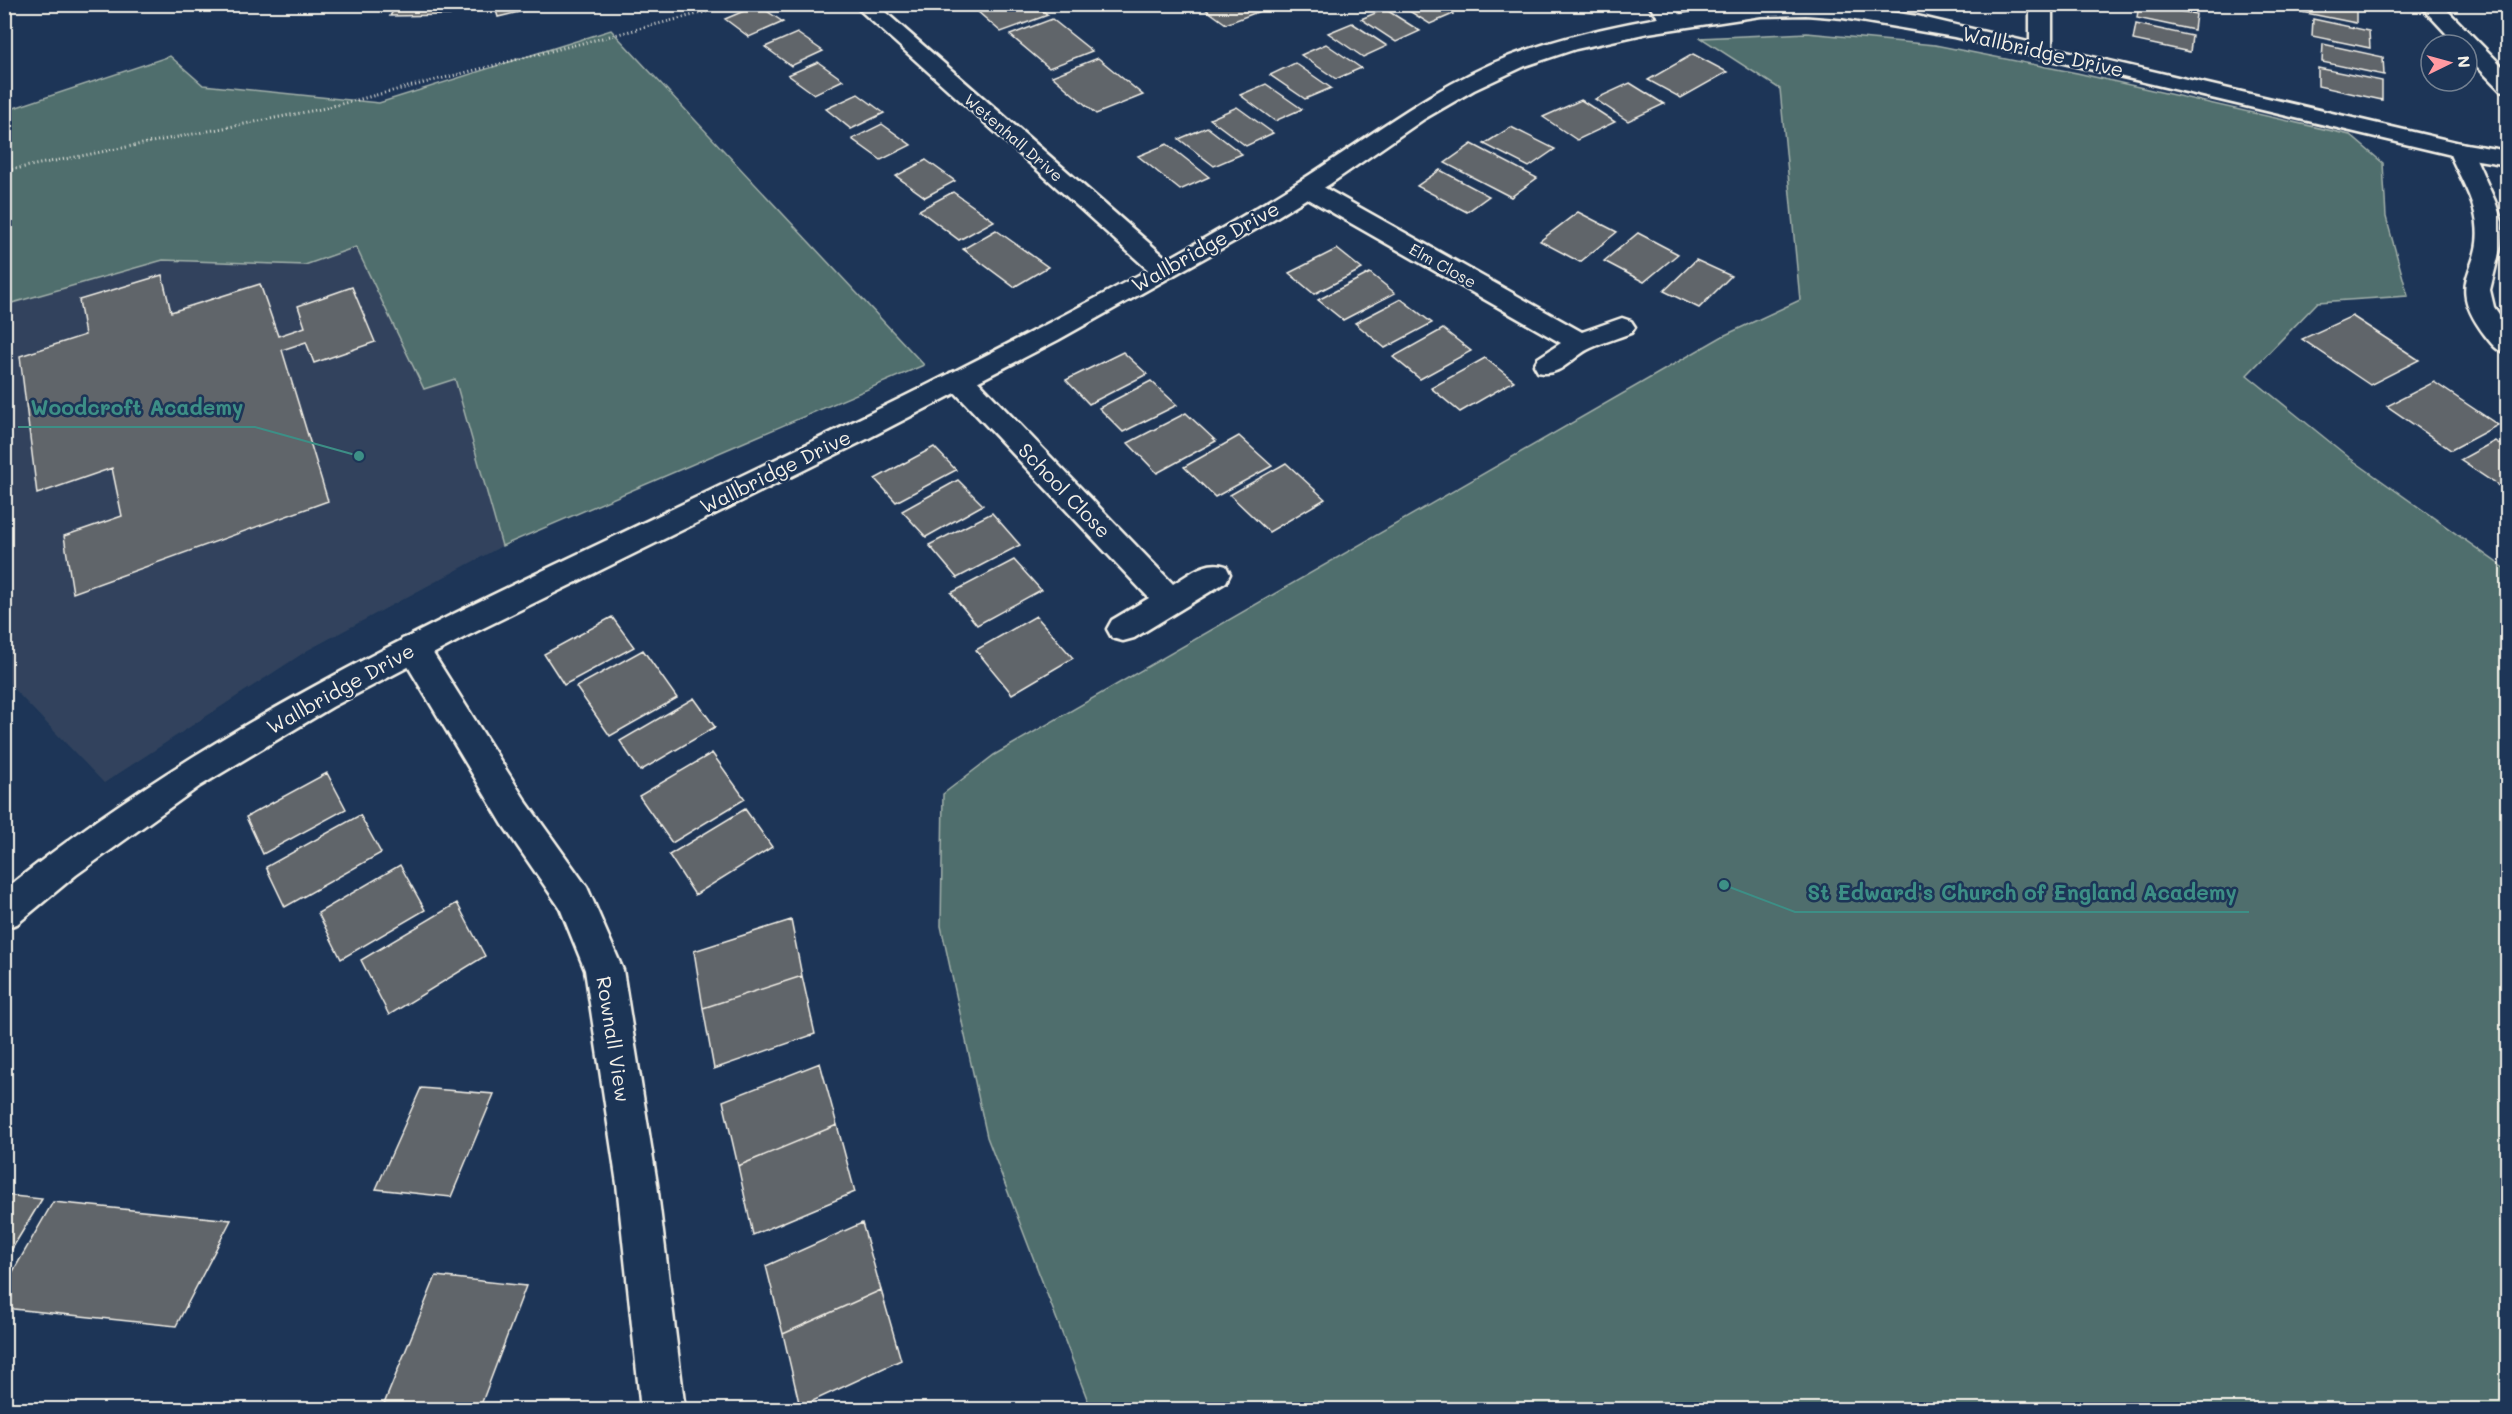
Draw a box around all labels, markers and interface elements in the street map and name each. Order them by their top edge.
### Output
street label: Wallbridge Drive [1960,20,2126,82]
north arrow [2419,33,2479,93]
text: N [2453,55,2475,69]
street label: Wetenhall Drive [960,88,1068,186]
street label: Wallbridge Drive [1127,195,1283,297]
street label: Elm Close [1406,238,1480,292]
callout: Woodcroft Academy [18,388,255,427]
text: Woodcroft Academy [31,393,243,421]
street label: Wallbridge Drive [695,423,855,519]
street label: School Close [1013,437,1117,543]
street label: Wallbridge Drive [262,637,418,739]
callout: St Edward's Church of England Academy [1795,873,2249,912]
text: St Edward's Church of England Academy [1807,878,2237,906]
street label: Rownall View [591,974,637,1104]

